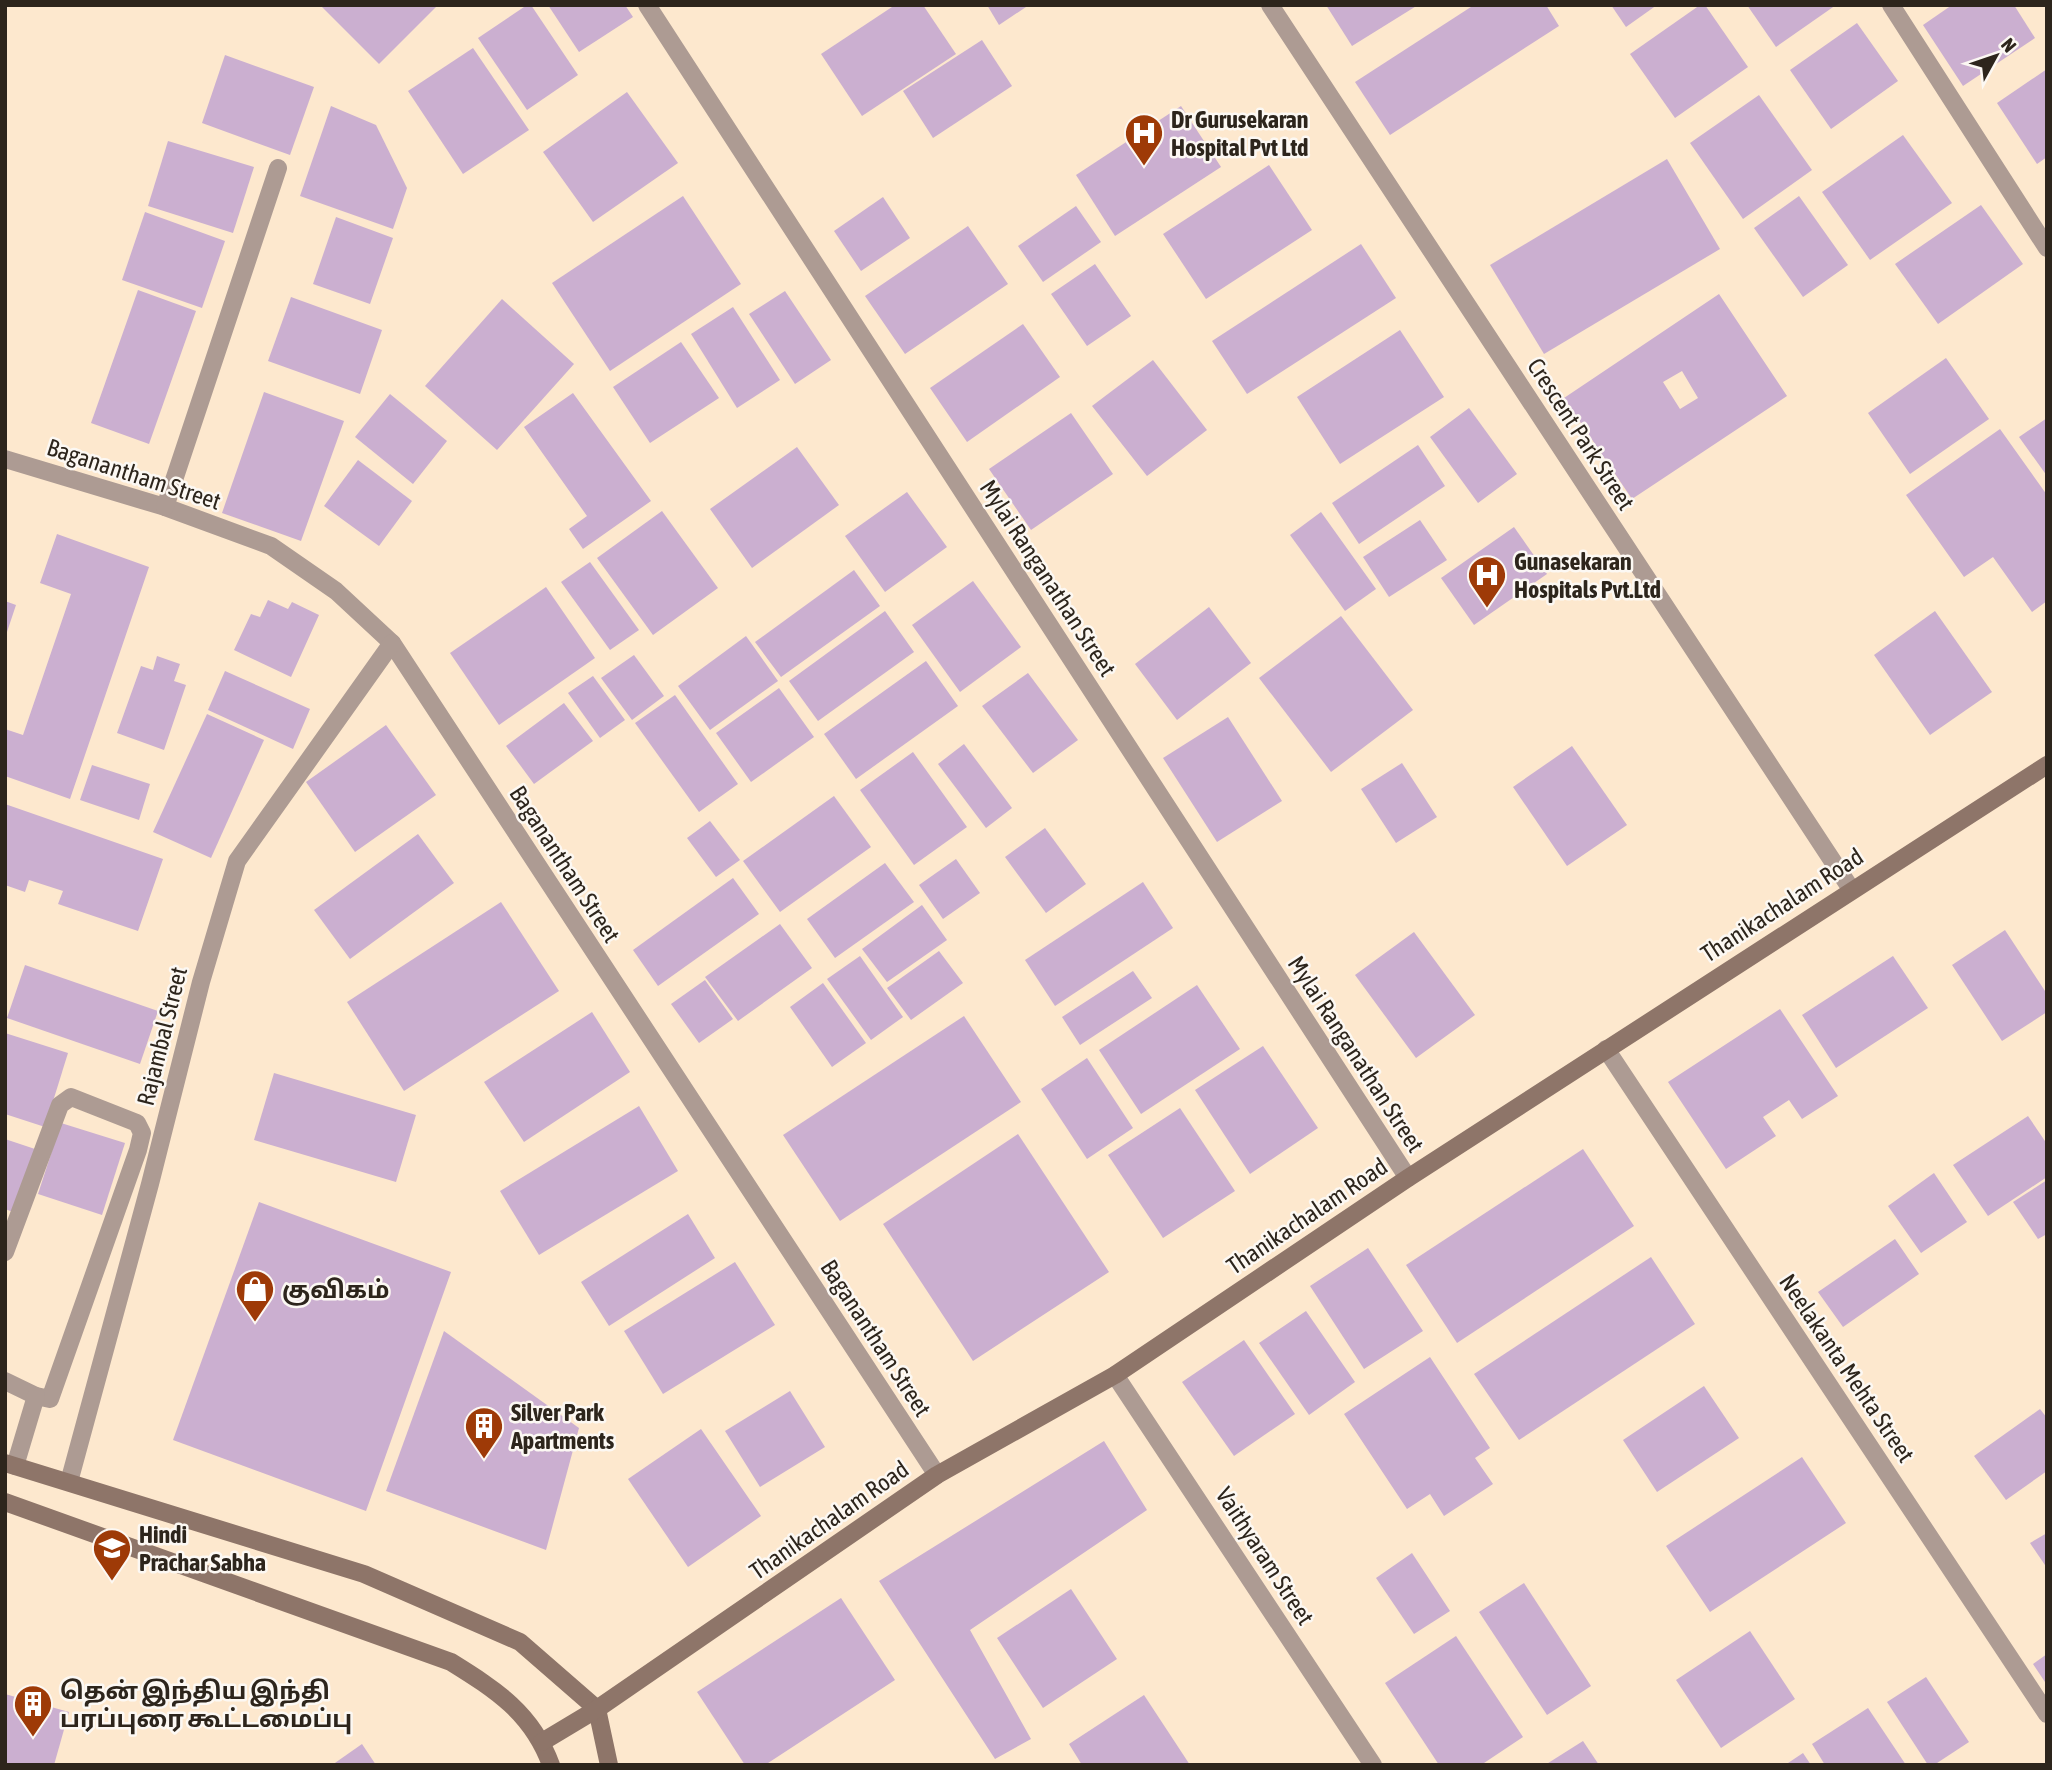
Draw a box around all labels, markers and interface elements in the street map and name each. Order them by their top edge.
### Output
north arrow [1961,21,2031,91]
text: N [1997,34,2021,56]
place label: Dr Gurusekaran Hospital Pvt Ltd [1171,106,1309,161]
hospital icon: Dr Gurusekaran Hospital Pvt Ltd [1123,112,1165,167]
street label: Crescent Park Street [1522,353,1640,515]
street label: Baganantham Street [44,433,224,515]
street label: Mylai Ranganathan Street [975,475,1122,681]
place label: Gunasekaran Hospitals Pvt.Ltd [1514,548,1661,603]
hospital icon: Gunasekaran Hospitals Pvt.Ltd [1466,554,1508,609]
street label: Baganantham Street [504,781,626,947]
street label: Thanikachalam Road [1696,843,1868,967]
street label: Mylai Ranganathan Street [1283,951,1430,1157]
street label: Rajambal Street [132,964,192,1108]
street label: Thanikachalam Road [1222,1152,1392,1280]
street label: Baganantham Street [815,1255,937,1421]
shop icon: குவிகம் [234,1268,276,1323]
street label: Neelakanta Mehta Street [1774,1269,1920,1467]
place label: குவிகம் [282,1276,389,1306]
place label: Silver Park Apartments [510,1399,615,1454]
building icon: Silver Park Apartments [463,1405,505,1460]
street label: Thanikachalam Road [745,1455,913,1585]
street label: Vaithyaram Street [1211,1482,1319,1630]
place label: Hindi Prachar Sabha [139,1521,266,1576]
school or university icon: Hindi Prachar Sabha [91,1527,133,1582]
place label: தென் இந்திய இந்தி பரப்புரை கூட்டமைப்பு [60,1677,352,1735]
building icon: தென் இந்திய இந்தி பரப்புரை கூட்டமைப்பு [12,1683,54,1738]

